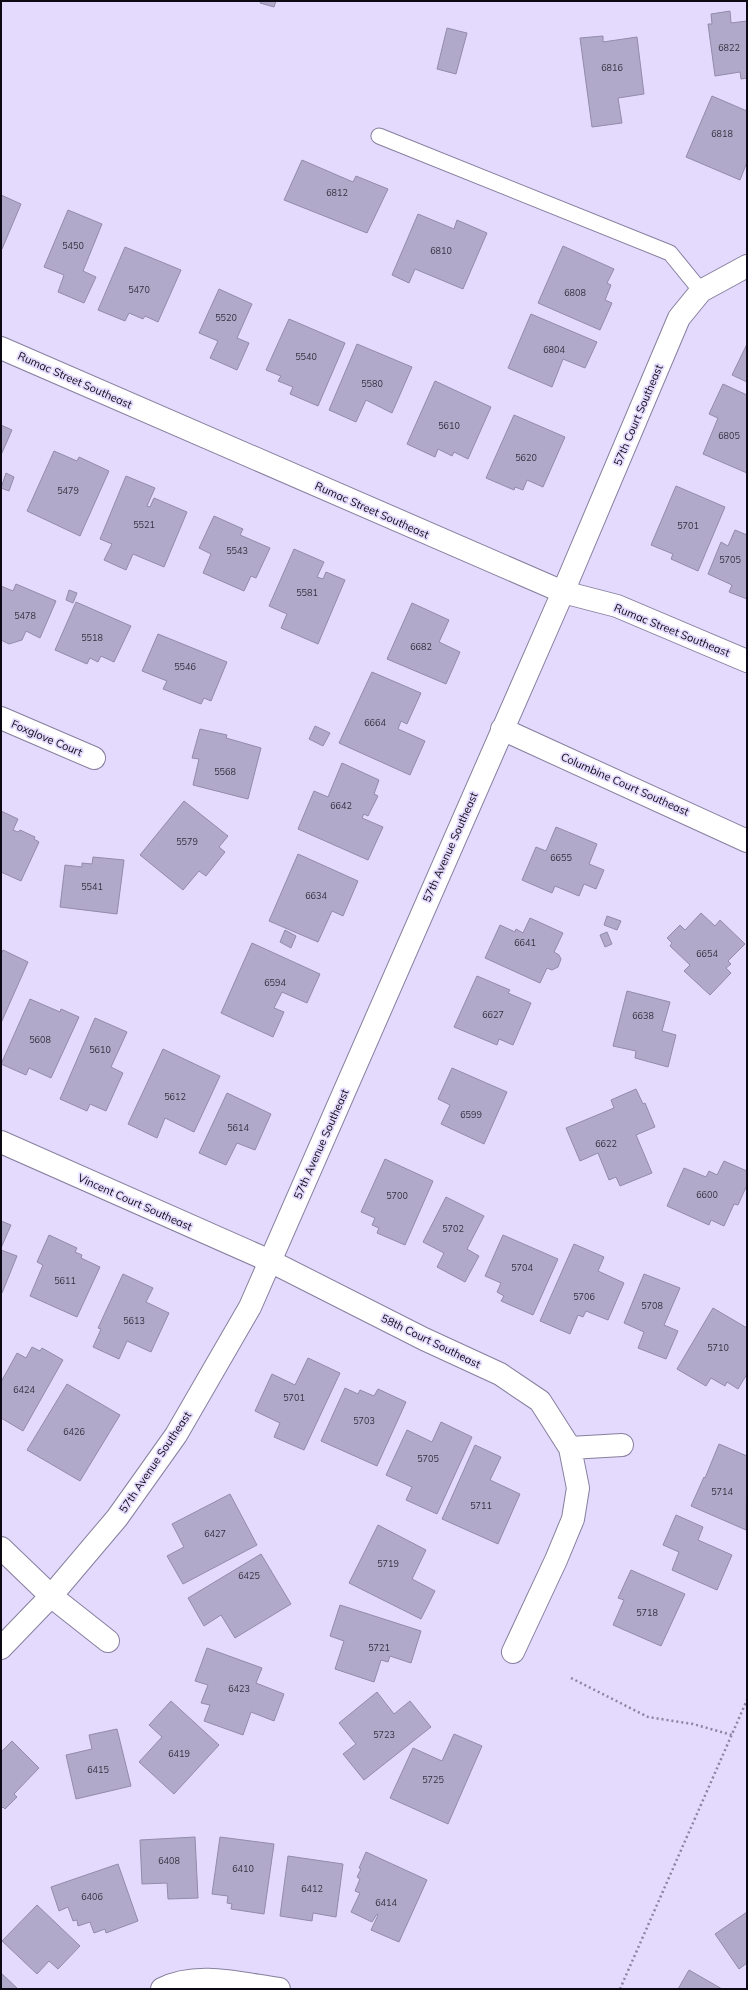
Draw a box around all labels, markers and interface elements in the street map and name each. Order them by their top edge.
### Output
house number: 6822 [718,42,740,53]
house number: 6816 [601,62,623,73]
house number: 6818 [711,128,733,139]
house number: 6812 [326,187,348,198]
house number: 5450 [62,240,84,251]
house number: 6810 [430,245,452,256]
house number: 5470 [128,284,150,295]
house number: 6808 [564,287,586,298]
house number: 5520 [215,312,237,323]
house number: 6804 [543,344,565,355]
street label: Rumac Street Southeast [16,349,134,412]
house number: 5540 [295,351,317,362]
street label: 57th Court Southeast [610,362,666,468]
house number: 5580 [361,378,383,389]
house number: 5610 [438,420,460,431]
house number: 6805 [718,430,740,441]
house number: 5620 [515,452,537,463]
street label: Rumac Street Southeast [313,479,431,542]
house number: 5479 [57,485,79,496]
house number: 5521 [133,519,155,530]
house number: 5701 [677,520,699,531]
house number: 5543 [226,545,248,556]
house number: 5705 [719,554,741,565]
house number: 5581 [296,587,318,598]
street label: Rumac Street Southeast [612,600,732,660]
house number: 5478 [14,610,36,621]
house number: 5518 [81,632,103,643]
house number: 6682 [410,641,432,652]
house number: 5546 [174,661,196,672]
street label: Foxglove Court [9,717,85,759]
house number: 6664 [364,717,386,728]
street label: Columbine Court Southeast [559,749,691,819]
house number: 5568 [214,766,236,777]
street label: 57th Avenue Southeast [419,790,481,904]
house number: 6642 [330,800,352,811]
house number: 5579 [176,836,198,847]
house number: 6655 [550,852,572,863]
house number: 5541 [81,881,103,892]
house number: 6634 [305,890,327,901]
house number: 6641 [514,937,536,948]
house number: 6654 [696,948,718,959]
house number: 6594 [264,977,286,988]
house number: 6627 [482,1009,504,1020]
house number: 6638 [632,1010,654,1021]
house number: 5608 [29,1034,51,1045]
house number: 5610 [89,1044,111,1055]
street label: 57th Avenue Southeast [290,1087,352,1201]
house number: 5612 [164,1091,186,1102]
house number: 6599 [460,1109,482,1120]
house number: 5614 [227,1122,249,1133]
house number: 6622 [595,1138,617,1149]
street label: Vincent Court Southeast [76,1170,194,1234]
house number: 6600 [696,1189,718,1200]
house number: 5700 [386,1190,408,1201]
house number: 5702 [442,1223,464,1234]
house number: 5704 [511,1262,533,1273]
house number: 5611 [54,1275,76,1286]
house number: 5706 [573,1291,595,1302]
house number: 5708 [641,1300,663,1311]
street label: 58th Court Southeast [379,1311,483,1371]
house number: 5613 [123,1315,145,1326]
house number: 5710 [707,1342,729,1353]
house number: 6424 [13,1384,35,1395]
house number: 5701 [283,1392,305,1403]
street label: 57th Avenue Southeast [116,1409,194,1515]
house number: 5703 [353,1415,375,1426]
house number: 6426 [63,1426,85,1437]
house number: 5705 [417,1453,439,1464]
house number: 5714 [711,1486,733,1497]
house number: 5711 [470,1500,492,1511]
house number: 6427 [204,1528,226,1539]
house number: 5719 [377,1558,399,1569]
house number: 6425 [238,1570,260,1581]
house number: 5718 [636,1607,658,1618]
house number: 5721 [368,1642,390,1653]
house number: 6423 [228,1683,250,1694]
house number: 5723 [373,1729,395,1740]
house number: 6419 [168,1748,190,1759]
house number: 6415 [87,1764,109,1775]
house number: 5725 [422,1774,444,1785]
house number: 6408 [158,1855,180,1866]
house number: 6410 [232,1863,254,1874]
house number: 6412 [301,1883,323,1894]
house number: 6406 [81,1891,103,1902]
house number: 6414 [375,1897,397,1908]

